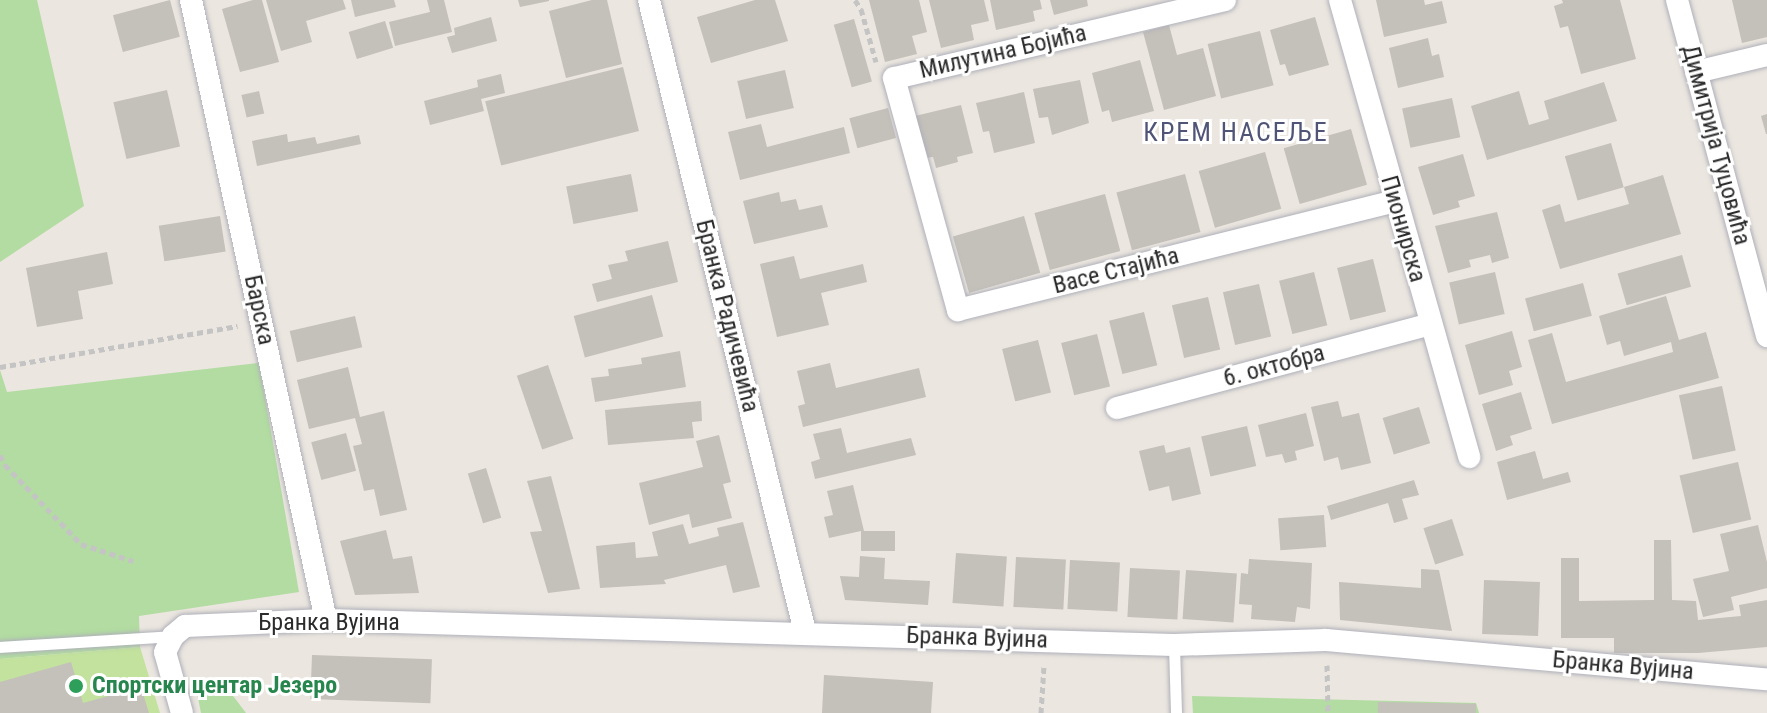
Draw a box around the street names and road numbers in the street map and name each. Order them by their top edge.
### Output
street label: Милутина Бојића [917,19,1089,85]
street label: Димитрија Туцовића [1675,42,1757,248]
street label: Пионирска [1374,172,1432,286]
street label: Бранка Радичевића [689,217,765,415]
street label: Васе Стајића [1050,241,1182,301]
street label: Барска [238,272,280,348]
street label: 6. октобра [1220,339,1328,393]
street label: Бранка Вујина [258,609,400,637]
street label: Бранка Вујина [906,621,1048,655]
street label: Бранка Вујина [1551,645,1695,687]

